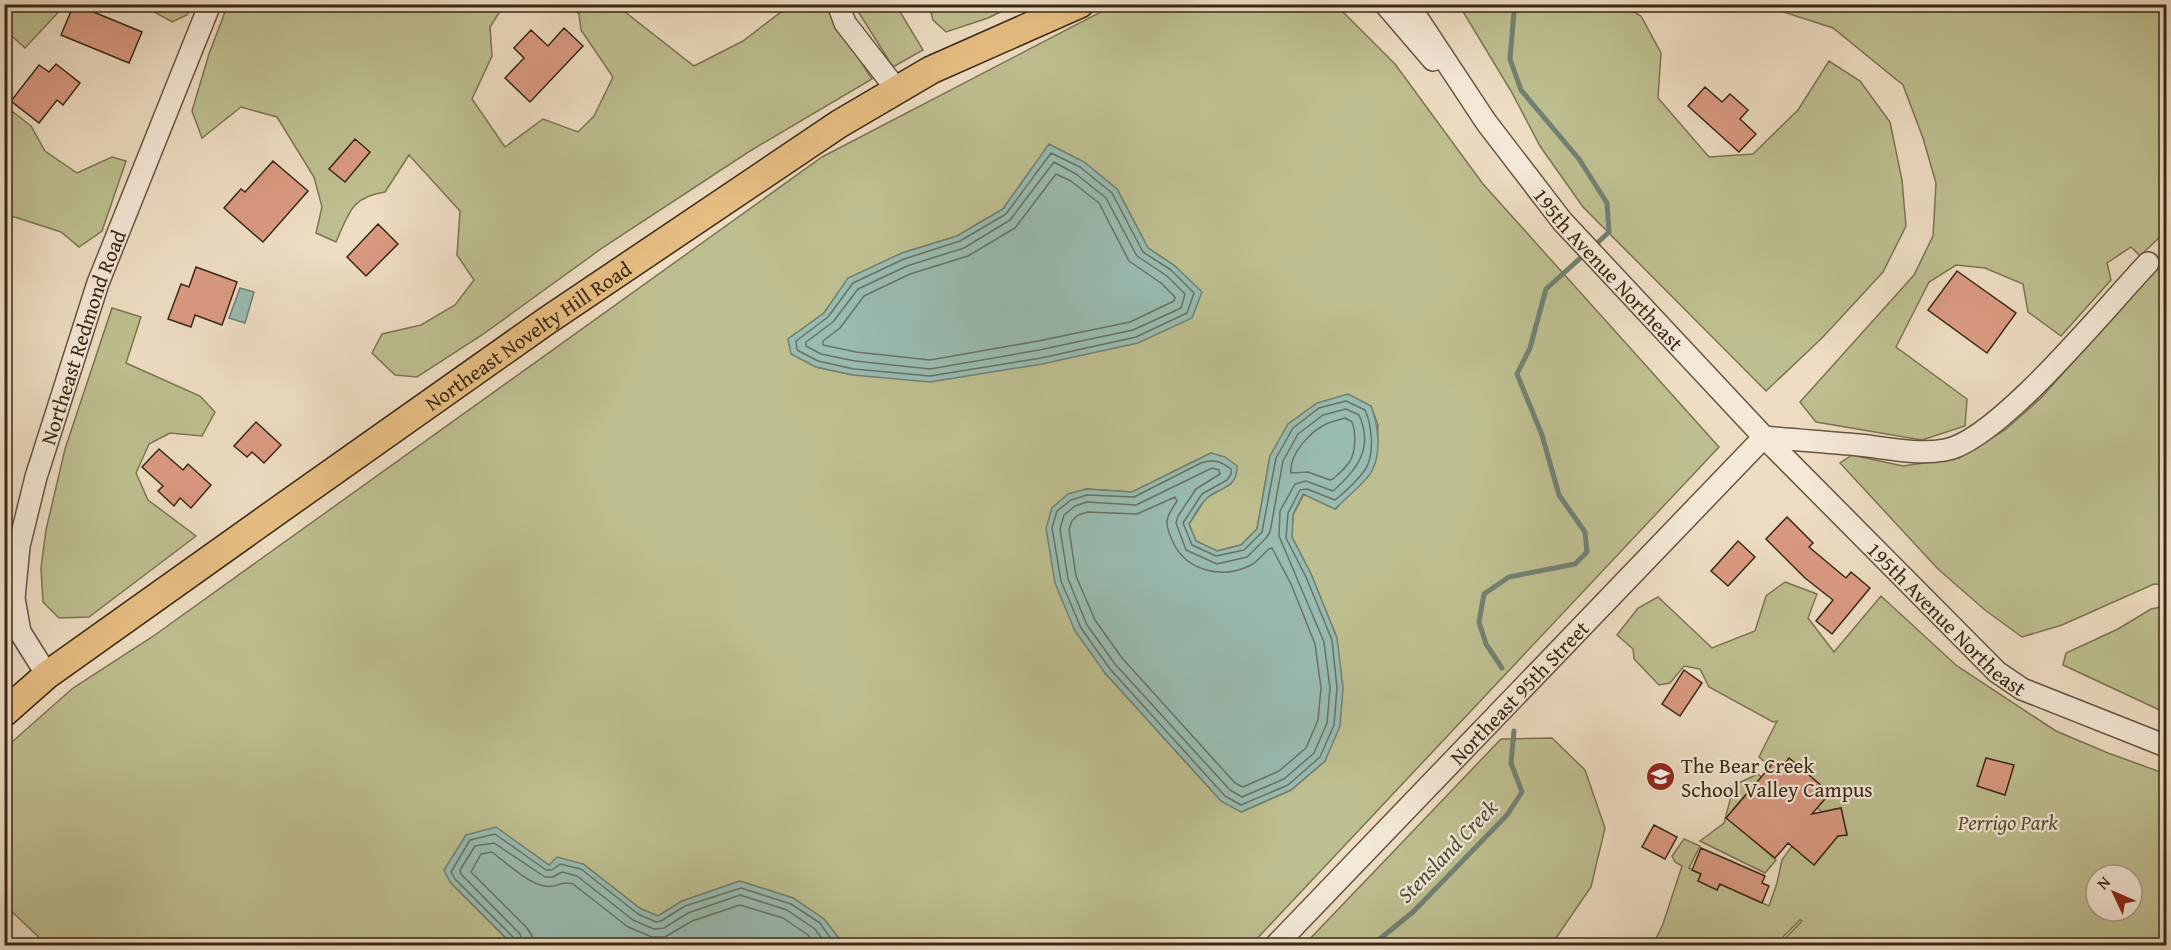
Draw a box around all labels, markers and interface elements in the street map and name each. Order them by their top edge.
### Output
street label: 195th Avenue Northeast [1526,181,1691,358]
street label: Northeast Redmond Road [32,224,134,449]
street label: Northeast Novelty Hill Road [418,252,638,418]
street label: 195th Avenue Northeast [1860,534,2033,704]
street label: Northeast 95th Street [1442,613,1596,771]
place label: The Bear Creek School Valley Campus [1681,750,1873,805]
school or university icon: The Bear Creek School Valley Campus [1644,761,1676,793]
water label: Stensland Creek [1389,791,1505,910]
park label: Perrigo Park [1957,807,2058,838]
north arrow [2084,863,2144,923]
text: N [2091,870,2116,895]

